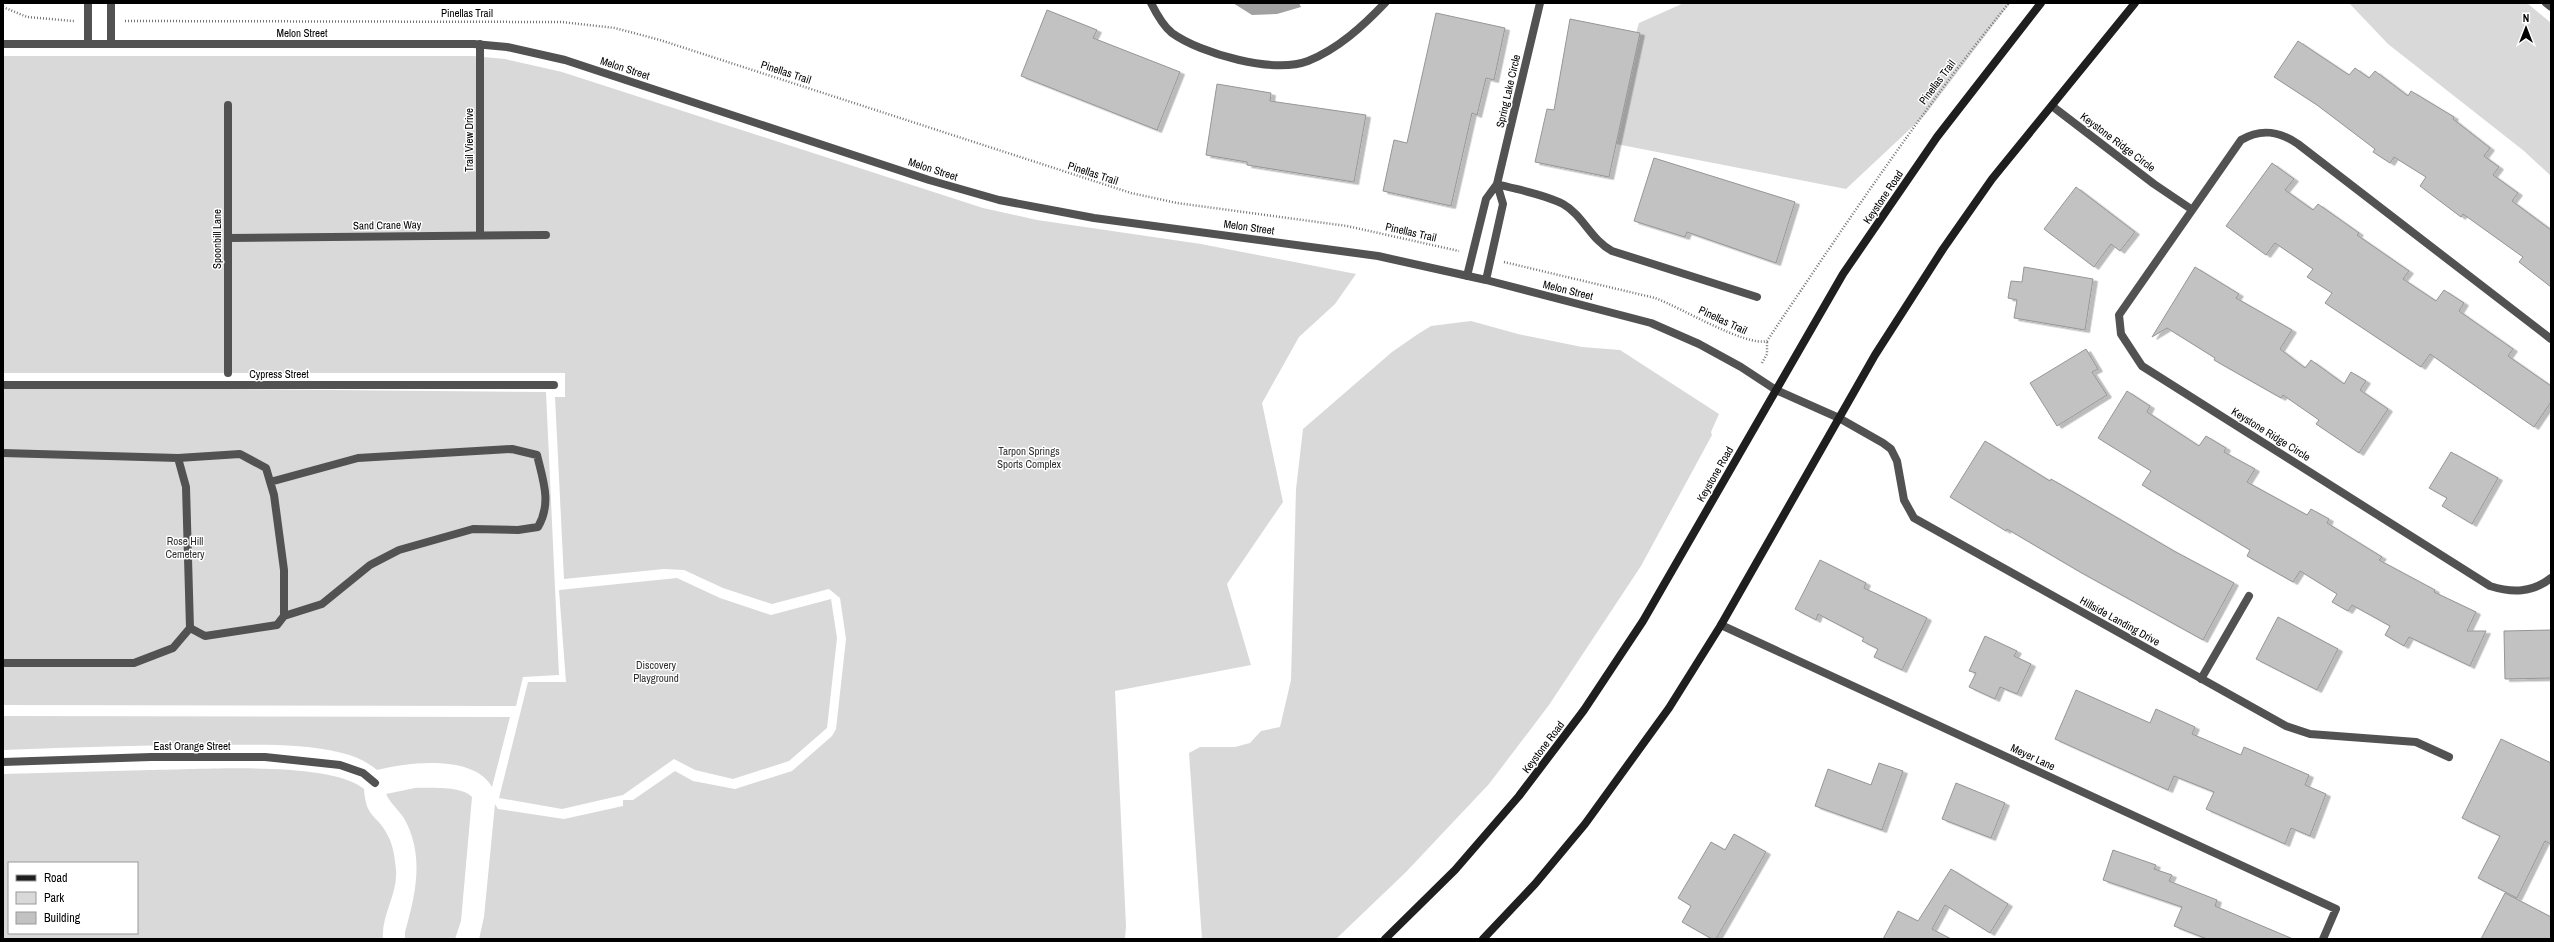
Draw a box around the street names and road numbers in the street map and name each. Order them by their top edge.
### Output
street label: Pinellas Trail [441,6,493,20]
street label: Melon Street [276,26,328,40]
street label: Melon Street [599,53,652,83]
street label: Spring Lake Circle [1493,53,1523,129]
street label: Pinellas Trail [759,57,813,87]
street label: Pinellas Trail [1916,57,1958,107]
street label: Trail View Drive [462,108,476,172]
street label: Keystone Ridge Circle [2078,109,2158,175]
street label: Melon Street [907,154,960,184]
street label: Pinellas Trail [1066,158,1120,188]
street label: Keystone Road [1860,168,1906,226]
street label: Spoonbill Lane [210,209,224,269]
street label: Sand Crane Way [353,217,422,233]
street label: Melon Street [1223,217,1276,238]
street label: Pinellas Trail [1384,219,1438,245]
street label: Melon Street [1541,277,1595,303]
street label: Pinellas Trail [1696,303,1750,337]
street label: Cypress Street [249,367,309,381]
street label: Keystone Ridge Circle [2229,404,2313,464]
street label: Keystone Road [1694,444,1736,504]
street label: Hillside Landing Drive [2078,593,2162,649]
street label: Keystone Road [1519,718,1567,776]
street label: East Orange Street [153,739,231,753]
street label: Meyer Lane [2008,741,2058,773]

